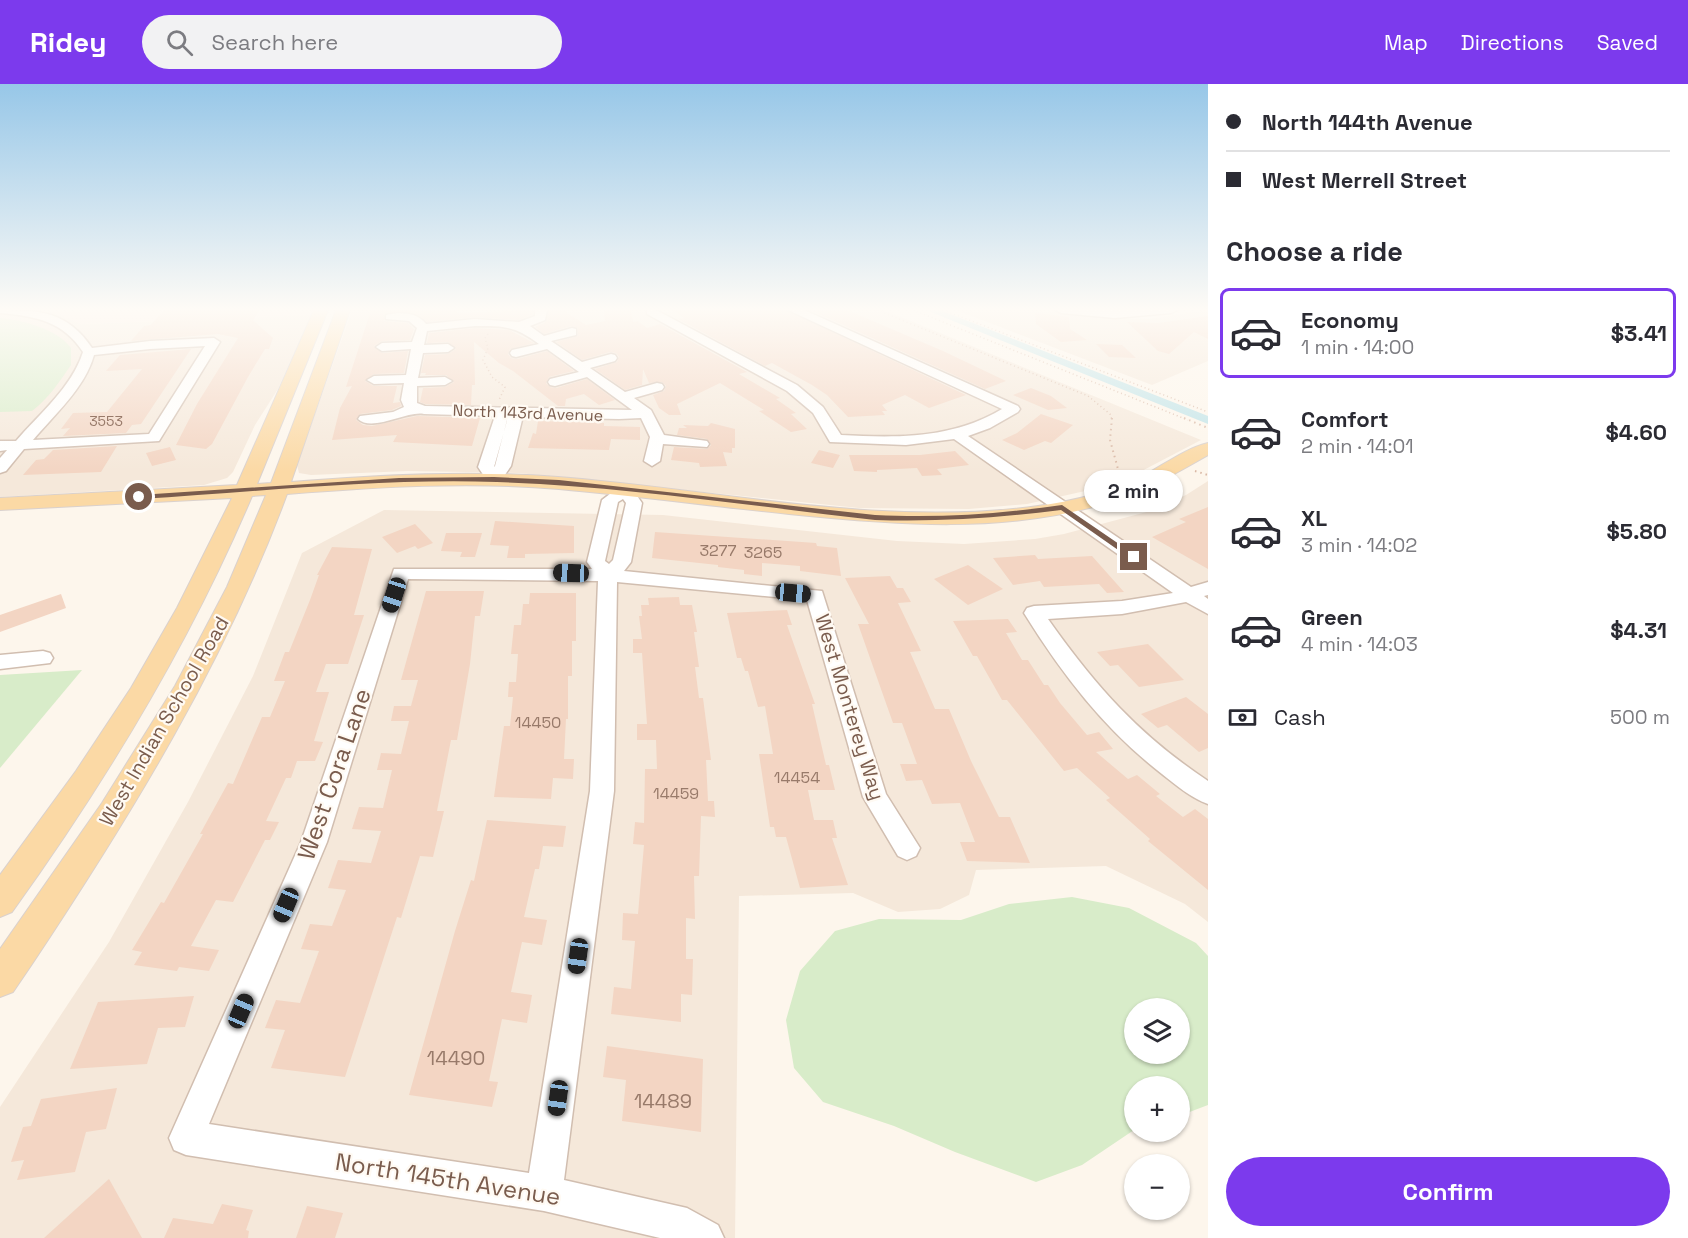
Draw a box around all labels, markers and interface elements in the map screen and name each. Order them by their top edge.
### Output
search box [142,15,562,69]
text: Ridey [30,24,106,60]
icon: search [163,26,196,59]
text: Search here [211,28,338,56]
text: Map [1384,29,1428,56]
text: Directions [1461,29,1564,56]
text: Saved [1597,29,1658,56]
text: North 144th Avenue [1262,108,1473,136]
text: West Merrell Street [1262,166,1467,194]
text: Choose a ride [1226,234,1403,269]
icon: car [1229,306,1283,360]
text: Economy [1301,306,1399,334]
text: $3.41 [1611,319,1667,347]
text: 1 min · 14:00 [1301,334,1414,360]
street label: North 143rd Avenue [452,400,604,426]
icon: car [1229,405,1283,459]
text: Comfort [1301,405,1389,433]
house number: 3553 [89,412,123,430]
text: $4.60 [1605,418,1667,446]
text: 2 min · 14:01 [1301,433,1414,459]
callout: 2 min [1084,470,1184,512]
text: 2 min [1108,478,1159,504]
route start [125,483,152,510]
icon: car [1229,504,1283,558]
text: XL [1301,504,1327,532]
text: $5.80 [1606,517,1667,545]
text: 3 min · 14:02 [1301,532,1417,558]
house number: 3277 [699,540,737,561]
house number: 3265 [744,542,782,563]
route end [1120,543,1147,570]
car [553,563,589,583]
car [380,575,408,615]
car [774,582,812,604]
icon: car [1229,603,1283,657]
text: Green [1301,603,1363,631]
street label: West Monterey Way [809,611,891,803]
street label: West Indian School Road [93,612,235,830]
text: $4.31 [1610,616,1667,644]
text: 4 min · 14:03 [1301,631,1418,657]
street label: West Cora Lane [290,684,378,864]
icon: cash [1226,701,1259,734]
text: Cash [1274,703,1326,731]
text: 500 m [1610,704,1670,730]
house number: 14450 [515,712,561,733]
house number: 14454 [774,767,820,788]
house number: 14459 [653,783,699,804]
car [271,885,301,925]
car [567,937,589,975]
car [226,991,256,1031]
map controls [1124,998,1190,1220]
button: layers [1124,998,1190,1064]
house number: 14490 [427,1045,485,1071]
button: + [1124,1076,1190,1142]
car [547,1079,569,1117]
house number: 14489 [634,1088,692,1114]
street label: North 145th Avenue [333,1146,563,1212]
button: − [1124,1154,1190,1220]
button: Confirm [1226,1157,1670,1226]

